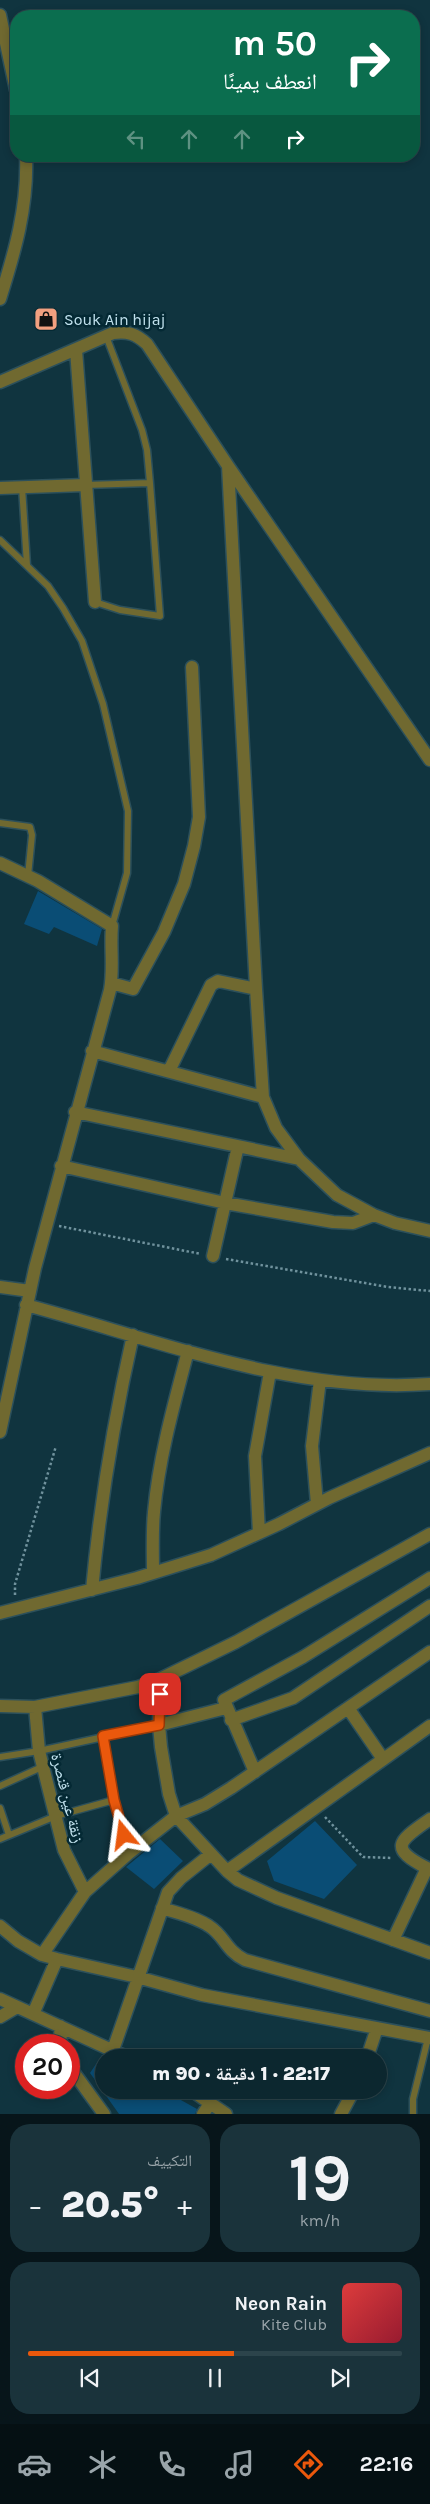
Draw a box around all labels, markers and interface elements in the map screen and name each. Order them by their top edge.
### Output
text: 50 m [232,23,317,64]
icon: right [335,30,400,95]
text: انعطف يمينًا [223,69,317,95]
icon: left [122,125,150,153]
icon: ahead [175,125,203,153]
icon: ahead [228,125,256,153]
icon: right [281,125,309,153]
shop icon: Souk Ain hijaj [33,306,59,332]
place label: Souk Ain hijaj [64,310,166,329]
pin [139,1673,181,1715]
icon: arrive [146,1680,174,1708]
street label: زنقة عين قنصرة [46,1751,88,1845]
position arrow [97,1808,149,1860]
speed limit sign: 20 [15,2034,80,2099]
text: 22:17 · 1 دقيقة · 90 m [152,2063,330,2085]
text: 19 [289,2140,351,2216]
text: التكييف [147,2151,192,2170]
text: 20.5° [61,2182,159,2227]
text: − [28,2189,43,2222]
text: + [177,2189,192,2222]
text: km/h [300,2211,340,2230]
text: Neon Rain [234,2293,327,2315]
text: Kite Club [261,2315,327,2334]
icon: previous [76,2364,104,2392]
icon: pause [201,2364,229,2392]
icon: next [326,2364,354,2392]
icon: car [17,2447,52,2482]
icon: climate [85,2447,120,2482]
icon: phone [154,2447,189,2482]
icon: music [222,2447,257,2482]
icon: directions [291,2447,326,2482]
text: 22:16 [359,2451,413,2477]

